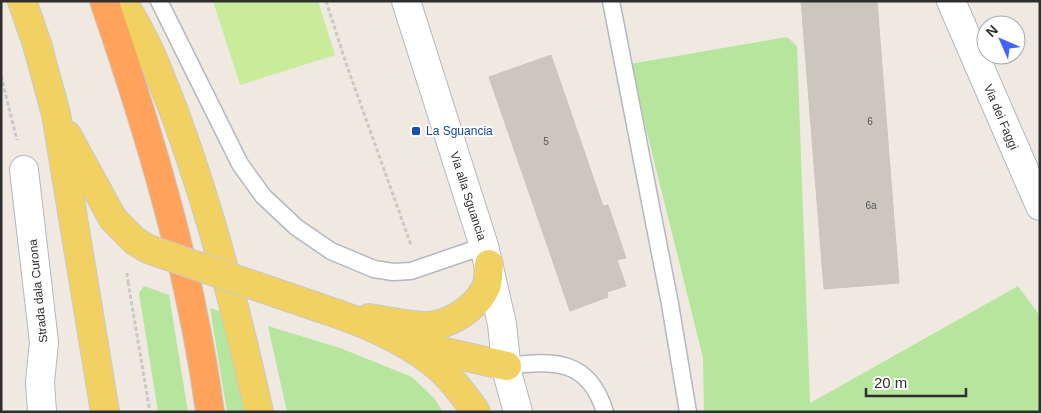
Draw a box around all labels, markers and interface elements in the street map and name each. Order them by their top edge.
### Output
north arrow [976,15,1026,65]
text: N [983,22,1001,40]
street label: Via dei Faggi [981,82,1021,152]
house number: 6 [867,116,873,127]
place label: La Sguancia [426,124,493,138]
marker: La Sguancia [410,125,422,137]
house number: 5 [543,136,549,147]
street label: Via alla Sguancia [447,150,489,242]
house number: 6a [865,200,877,211]
street label: Strada dala Curona [26,238,50,343]
scale bar [866,366,966,398]
text: 20 m [874,374,907,391]

